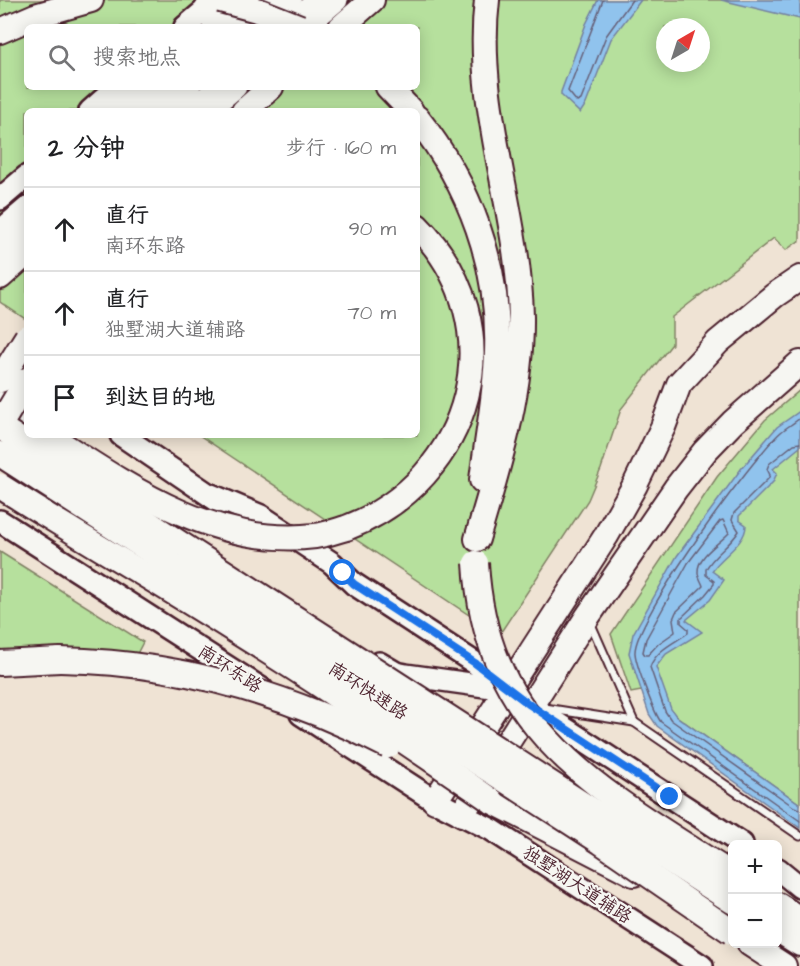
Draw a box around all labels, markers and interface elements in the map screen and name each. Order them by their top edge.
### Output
north arrow [656,18,710,72]
search box [24,24,420,90]
icon: search [45,41,78,74]
text: 搜索地点 [93,42,181,73]
text: 2 分钟 [48,130,125,166]
text: 步行 · 160 m [286,134,396,162]
text: 直行 [105,200,149,231]
icon: ahead [48,213,81,246]
text: 90 m [348,215,396,243]
text: 南环东路 [105,232,185,260]
text: 直行 [105,284,149,315]
icon: ahead [48,297,81,330]
text: 70 m [348,299,396,327]
text: 独墅湖大道辅路 [105,316,245,344]
icon: arrive [48,381,81,414]
text: 到达目的地 [105,382,215,413]
route start [329,559,355,585]
street label: 南环东路 [193,639,267,699]
street label: 南环快速路 [323,656,413,726]
route end [656,783,682,809]
street label: 独墅湖大道辅路 [517,840,637,930]
map controls [728,840,782,948]
button: + [728,840,782,894]
button: − [728,894,782,948]

